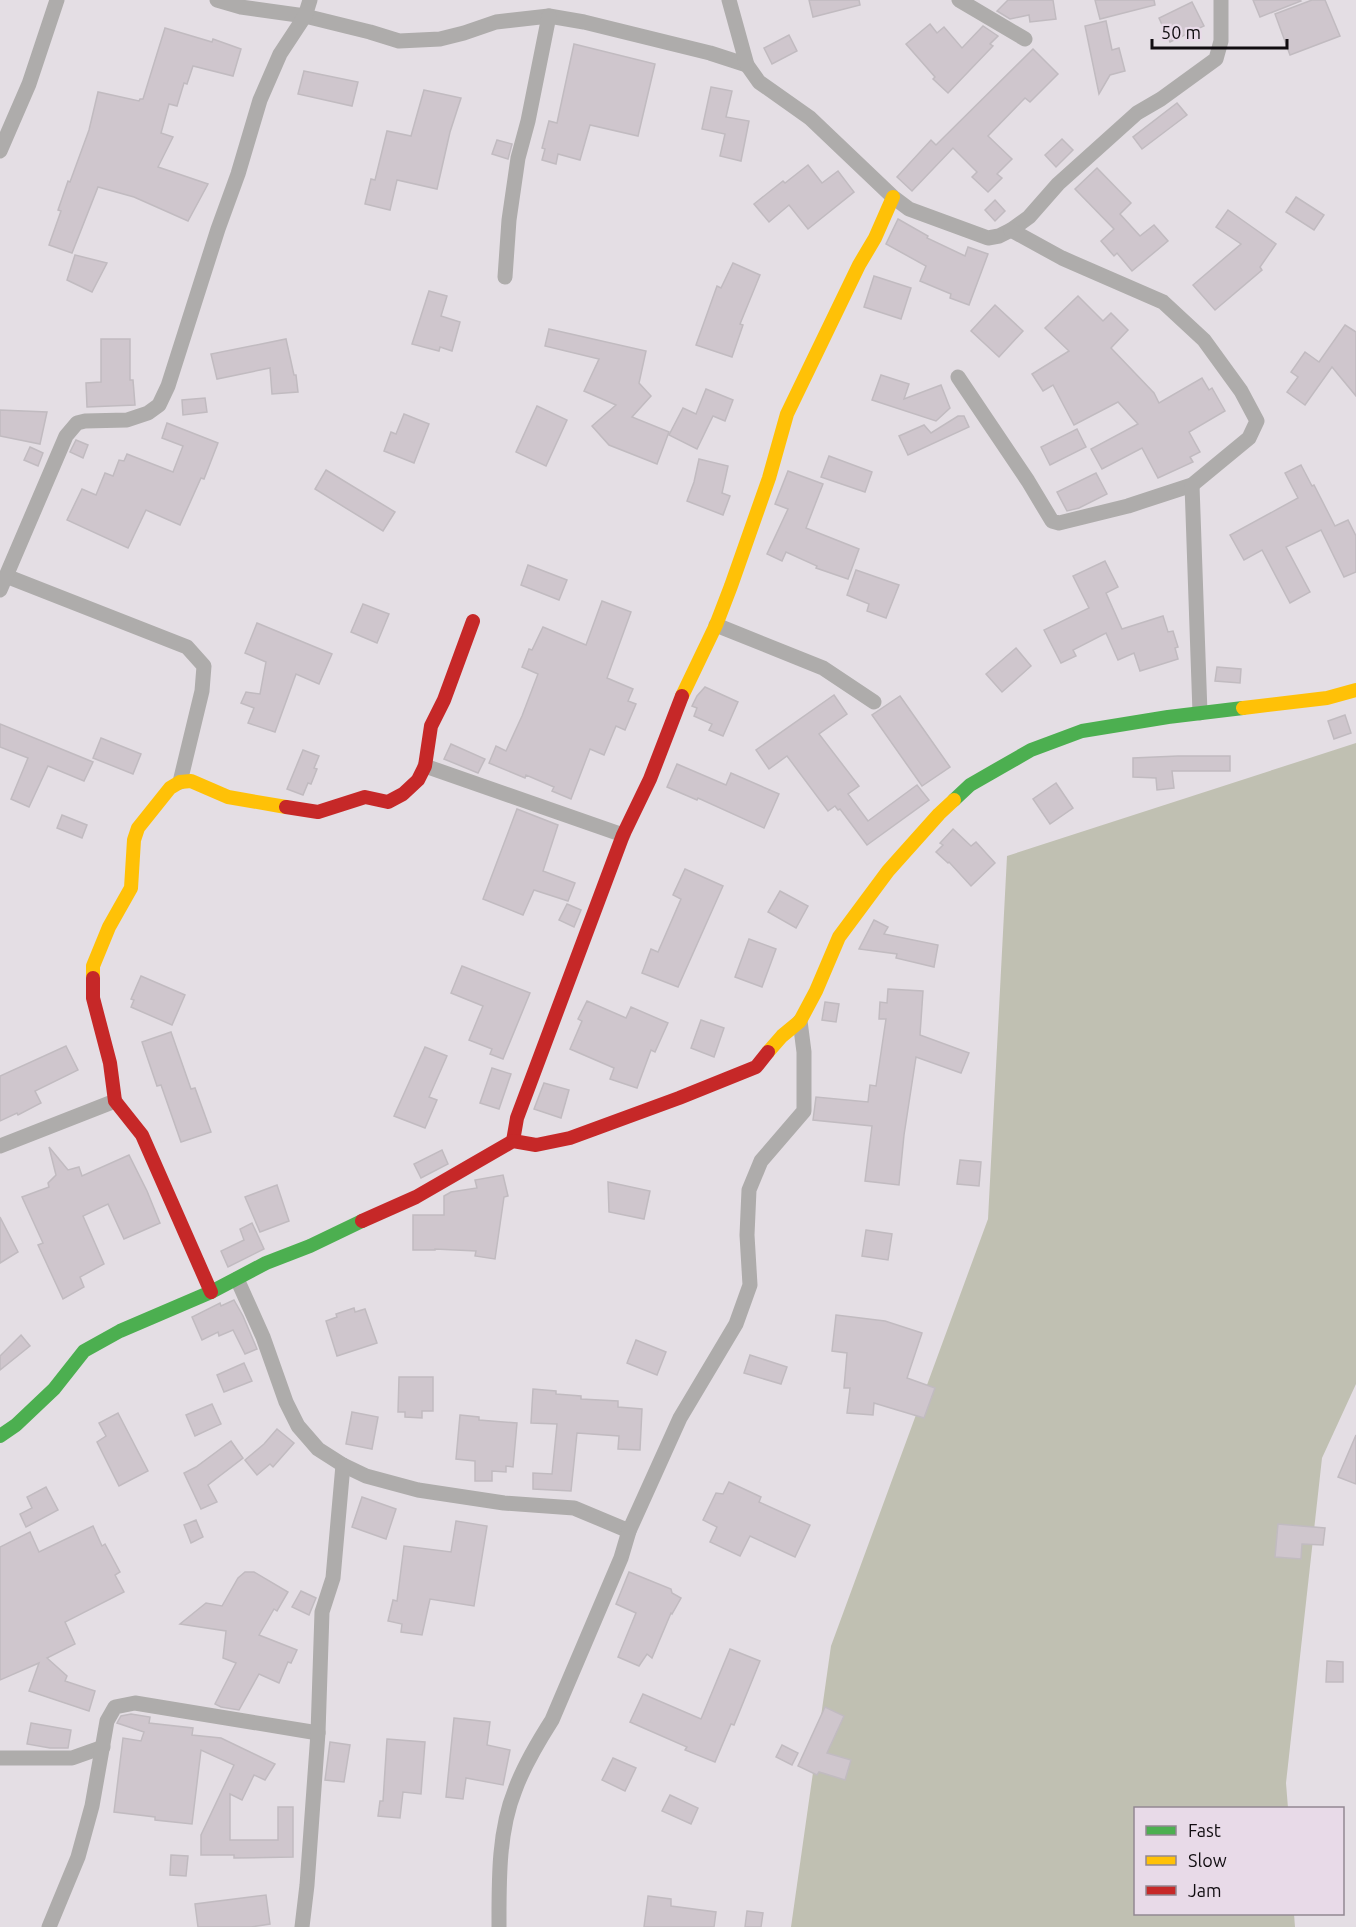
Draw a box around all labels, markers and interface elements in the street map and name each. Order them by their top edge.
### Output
scale bar [1152,12,1287,50]
text: 50 m [1161,22,1201,42]
legend [1134,1807,1344,1915]
text: Fast [1188,1820,1221,1840]
text: Slow [1188,1850,1227,1870]
text: Jam [1188,1880,1222,1900]

